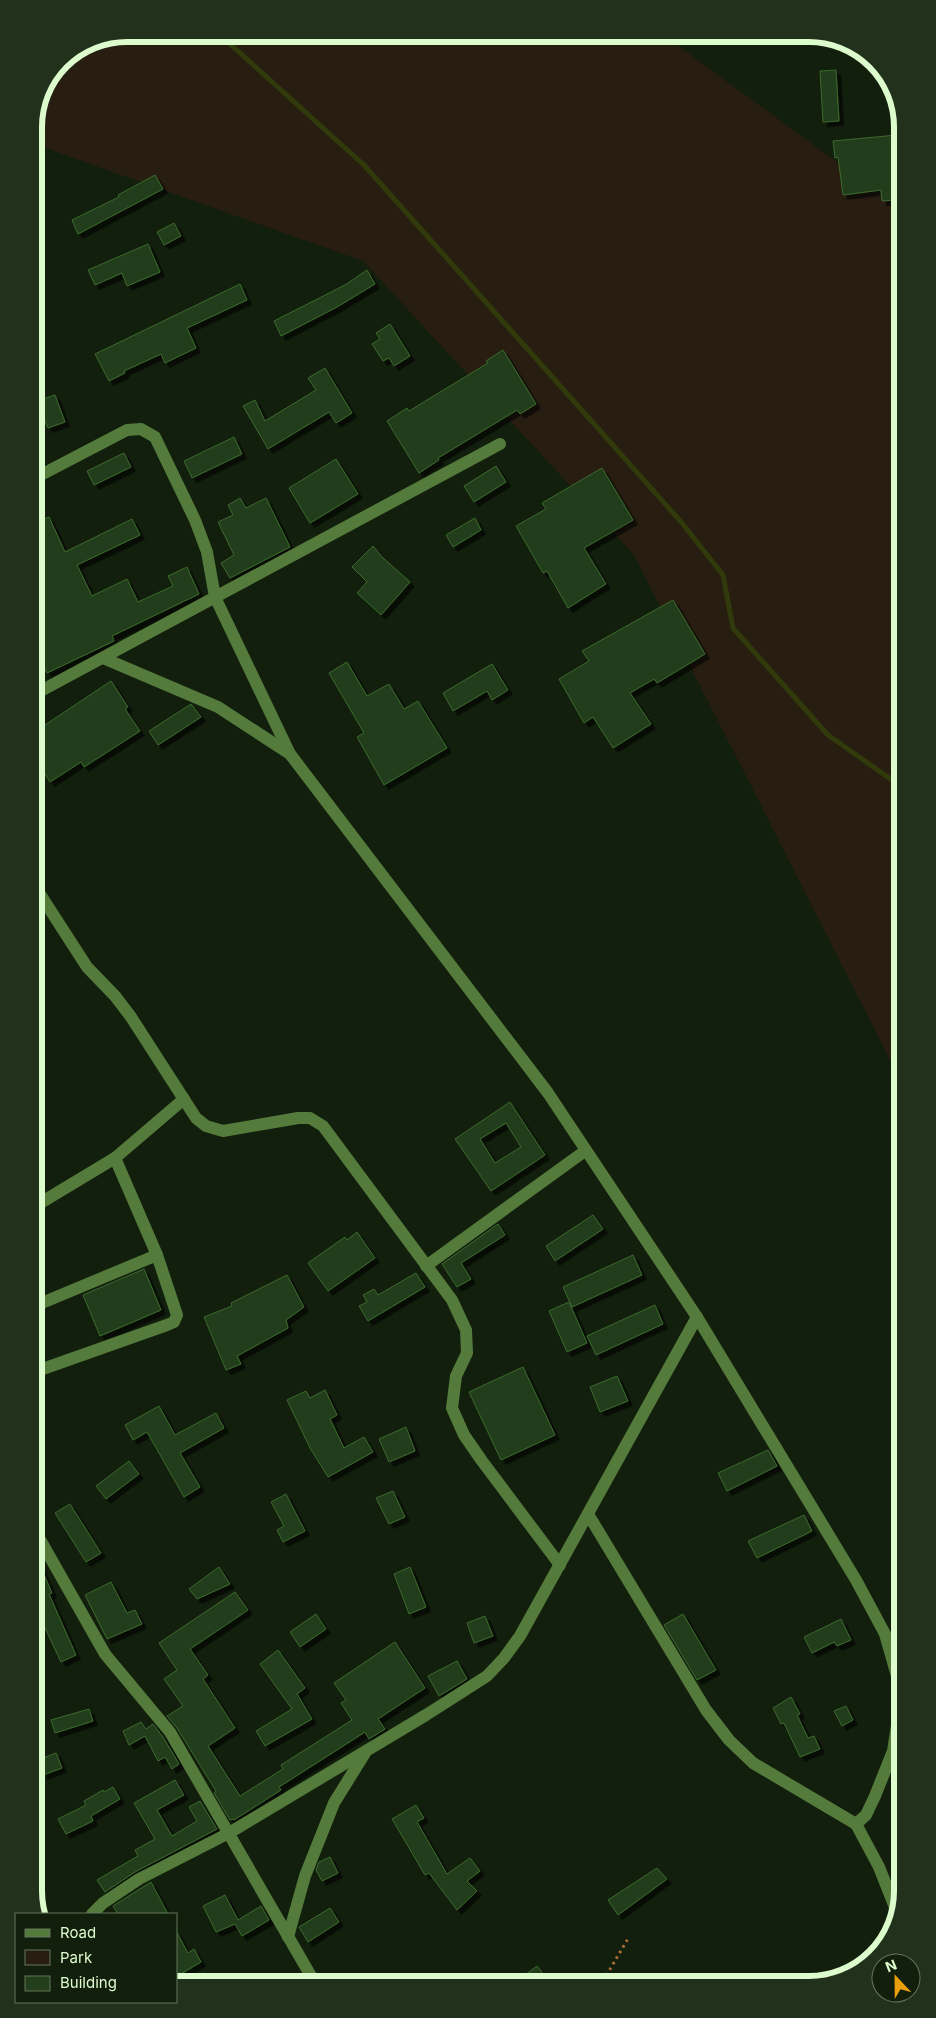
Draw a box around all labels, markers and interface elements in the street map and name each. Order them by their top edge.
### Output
legend [15,1913,178,2003]
text: Road [60,1923,96,1942]
text: Park [60,1948,93,1967]
north arrow [871,1953,921,2003]
text: N [883,1956,899,1975]
text: Building [60,1973,117,1992]

